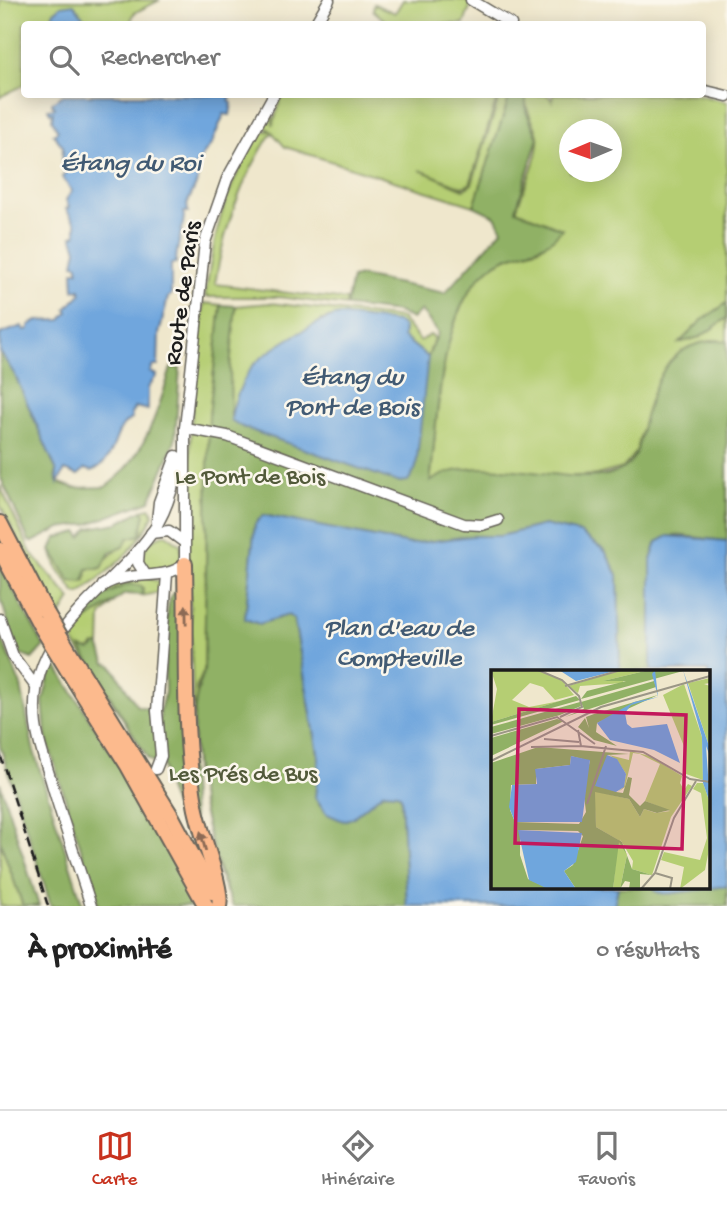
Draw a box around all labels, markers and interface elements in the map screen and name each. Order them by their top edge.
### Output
search box [21,21,706,98]
icon: search [45,41,83,79]
text: Rechercher [101,44,219,75]
north arrow [559,119,622,182]
water label: Étang du Roi [61,150,205,181]
street label: Route de Paris [160,218,209,368]
water label: Étang du Pont de Bois [285,364,421,425]
park label: Le Pont de Bois [175,464,326,493]
one-way arrow [180,604,192,626]
water label: Plan d'eau de Compteville [324,615,475,676]
inset map [491,670,710,888]
park label: Les Prés de Bus [169,761,319,790]
one-way arrow [197,830,208,852]
text: À proximité [28,934,172,969]
text: 0 résultats [596,938,699,965]
tab: Carte [92,1127,137,1192]
tab: Itinéraire [321,1127,394,1192]
tab: Favoris [579,1127,635,1192]

